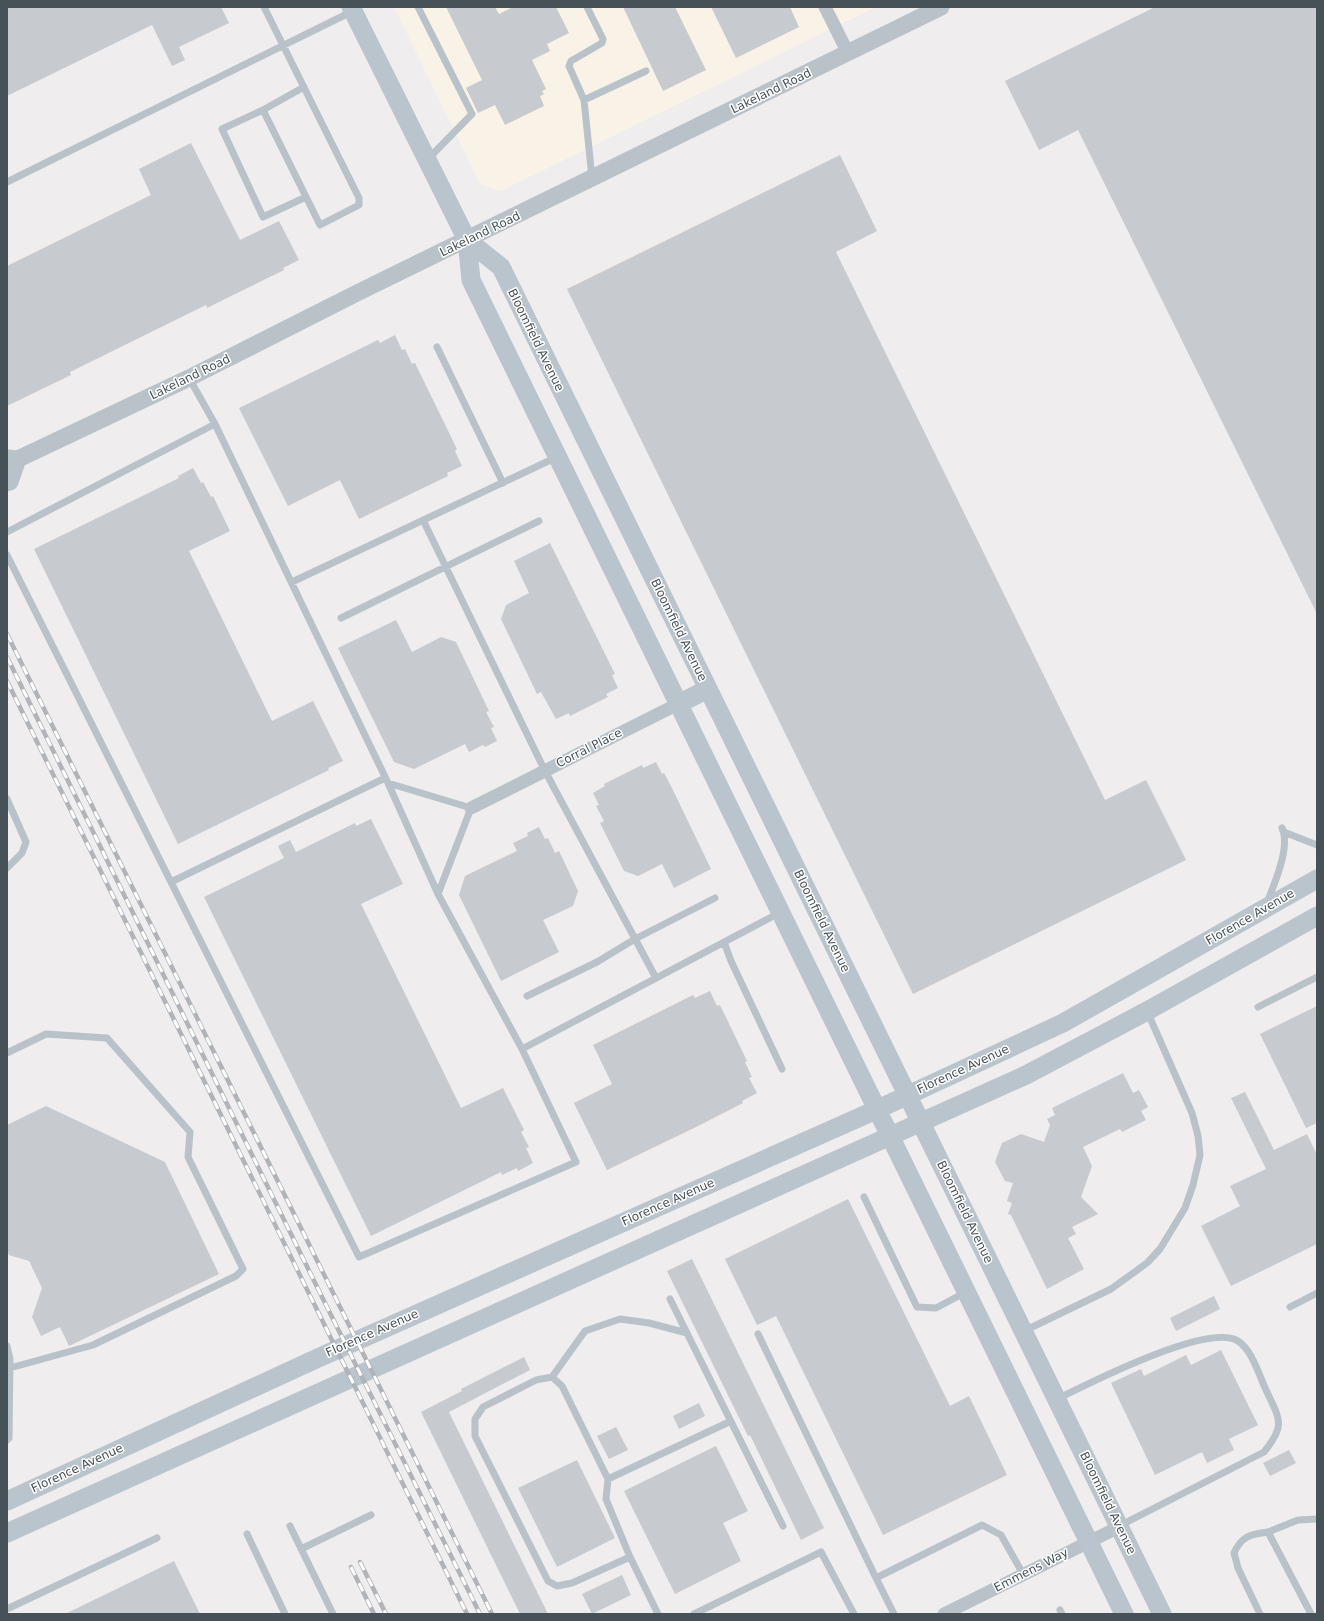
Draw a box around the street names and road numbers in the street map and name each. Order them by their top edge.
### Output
street label: Lakeland Road [728,65,814,117]
street label: Lakeland Road [437,208,523,260]
street label: Bloomfield Avenue [505,286,567,394]
street label: Lakeland Road [147,351,233,403]
street label: Bloomfield Avenue [648,576,710,684]
street label: Corral Place [554,725,624,771]
street label: Bloomfield Avenue [791,867,853,975]
street label: Florence Avenue [1203,886,1297,948]
street label: Florence Avenue [915,1042,1011,1096]
street label: Bloomfield Avenue [934,1158,996,1266]
street label: Florence Avenue [620,1175,716,1229]
street label: Florence Avenue [324,1306,420,1360]
street label: Florence Avenue [29,1441,125,1495]
street label: Bloomfield Avenue [1077,1449,1139,1557]
street label: Emmens Way [991,1545,1071,1595]

